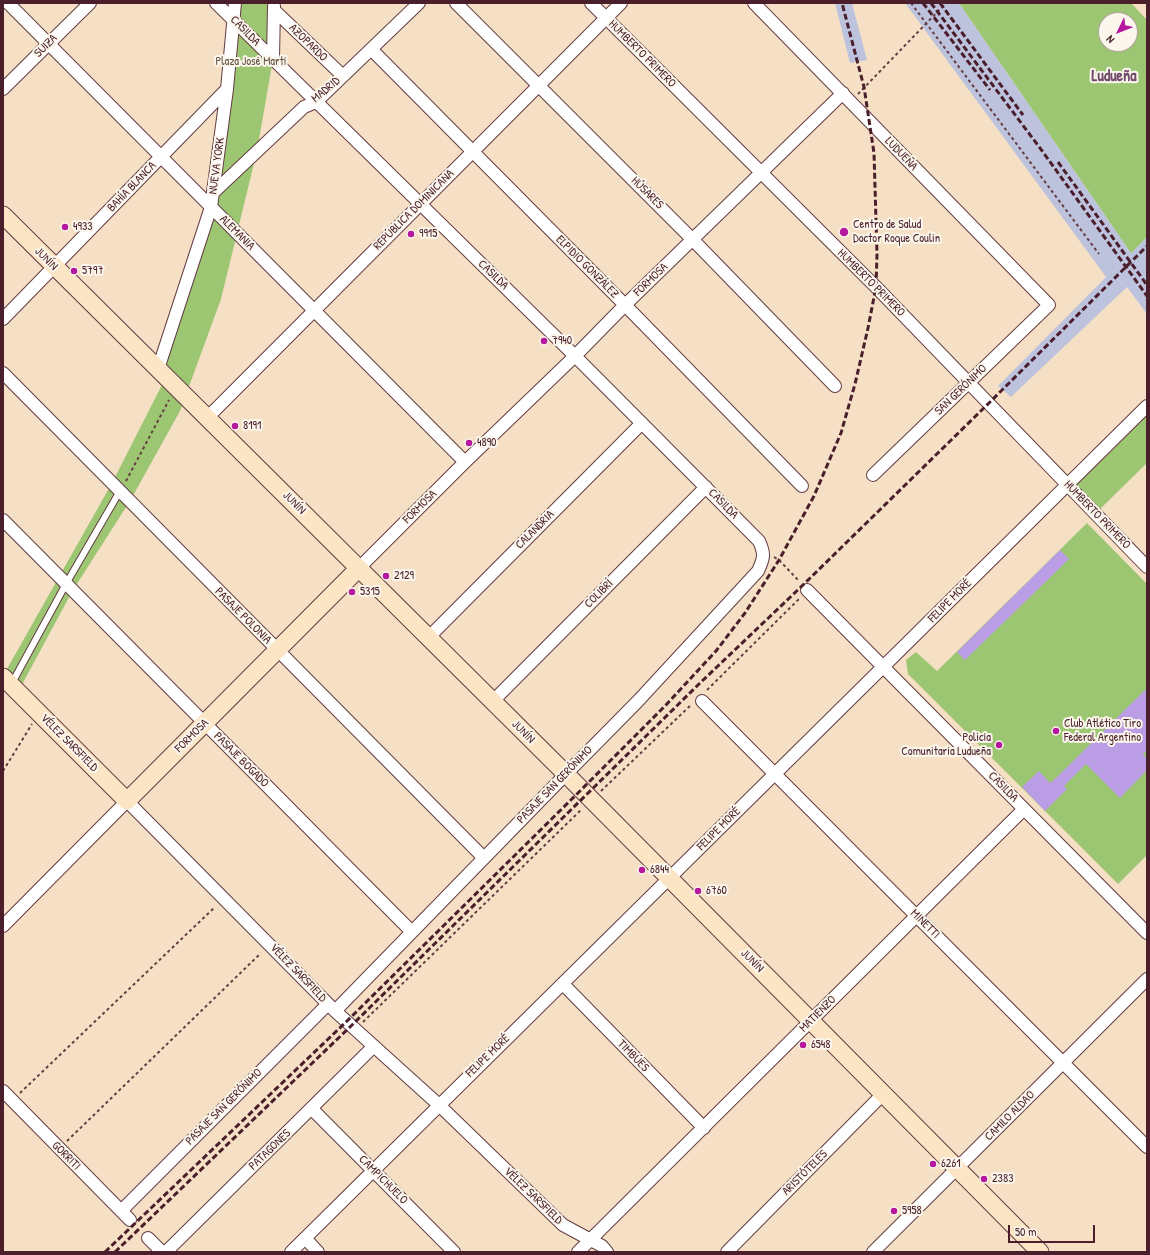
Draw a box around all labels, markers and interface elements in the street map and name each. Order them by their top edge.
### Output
north arrow [1098,12,1138,52]
street label: CASILDA [227,13,263,49]
street label: HUMBERTO PRIMERO [605,17,679,91]
street label: AZOPARDO [286,21,330,65]
street label: SUIZA [31,31,61,61]
text: N [1103,33,1117,46]
park label: Plaza José Martí [216,55,286,69]
district label: Ludueña [1092,67,1136,87]
street label: MADRID [309,74,343,106]
street label: LUDUEÑA [882,134,920,174]
street label: NUEVA YORK [206,137,228,195]
street label: BAHÍA BLANCA [105,159,159,215]
street label: REPÚBLICA DOMINICANA [371,167,457,253]
street label: HÚSARES [628,174,666,212]
street label: ALEMANIA [216,212,258,254]
place label: Centro de Salud Doctor Roque Coulin [853,218,940,246]
place label: 4933 [73,220,93,234]
marker: 4933 [60,222,70,232]
marker: Centro de Salud Doctor Roque Coulin [838,226,850,238]
place label: 9915 [419,227,437,241]
marker: 9915 [406,229,416,239]
street label: ELPIDIO GONZÁLEZ [553,233,621,301]
street label: JUNÍN [31,244,61,274]
street label: HUMBERTO PRIMERO [834,246,908,320]
street label: CASILDA [475,257,511,293]
street label: FORMOSA [631,260,671,300]
place label: 5797 [82,264,103,278]
marker: 5797 [69,266,79,276]
place label: 7940 [552,334,572,348]
marker: 7940 [539,336,549,346]
street label: SAN GERÓNIMO [932,362,990,418]
place label: 8191 [243,419,261,433]
marker: 8191 [230,421,240,431]
place label: 4890 [477,436,496,450]
marker: 4890 [464,438,474,448]
street label: HUMBERTO PRIMERO [1061,478,1133,552]
street label: CASILDA [705,486,741,522]
street label: FORMOSA [400,487,440,527]
street label: JUNÍN [279,488,309,518]
street label: CALANDRIA [513,508,557,552]
place label: 2129 [394,569,414,583]
marker: 2129 [381,571,391,581]
street label: FELIPE MORÉ [925,576,975,626]
street label: COLIBRÍ [582,577,616,611]
street label: PASAJE POLONIA [212,585,274,647]
place label: 5315 [360,585,380,599]
marker: 5315 [347,587,357,597]
street label: VÉLEZ SARSFIELD [37,711,101,775]
street label: FORMOSA [172,716,212,756]
street label: JUNÍN [508,717,538,747]
place label: Club Atlético Tiro Federal Argentino [1064,717,1141,745]
marker: Club Atlético Tiro Federal Argentino [1051,726,1061,736]
street label: PASAJE BOGADO [210,729,272,791]
place label: Policía Comunitaria Ludueña [901,731,991,759]
marker: Policía Comunitaria Ludueña [994,740,1004,750]
street label: PASAJE SAN GERÓNIMO [514,743,596,827]
street label: CASILDA [985,769,1021,805]
street label: FELIPE MORÉ [694,804,744,854]
place label: 6844 [650,863,669,877]
marker: 6844 [637,865,647,875]
place label: 6760 [706,884,727,898]
marker: 6760 [693,886,703,896]
street label: MINETTI [907,906,943,942]
street label: VÉLEZ SARSFIELD [267,941,329,1005]
street label: JUNÍN [737,946,767,976]
street label: MATIENZO [797,993,839,1035]
street label: FELIPE MORÉ [463,1032,513,1080]
street label: TIMBÚES [614,1037,652,1075]
place label: 6548 [811,1038,831,1052]
marker: 6548 [798,1040,808,1050]
street label: PASAJE SAN GERÓNIMO [183,1066,265,1148]
street label: CAMILO ALDAO [982,1088,1038,1144]
street label: PATAGONES [246,1127,294,1173]
street label: GORRITI [49,1139,83,1173]
street label: ARISTÓTELES [779,1147,831,1199]
street label: CAMPICHUELO [355,1152,411,1208]
place label: 6261 [941,1157,961,1171]
marker: 6261 [928,1159,938,1169]
street label: VÉLEZ SARSFIELD [501,1165,565,1227]
place label: 2383 [992,1172,1014,1186]
marker: 2383 [979,1174,989,1184]
place label: 5958 [902,1204,922,1218]
marker: 5958 [889,1206,899,1216]
scale bar [1010,1217,1097,1243]
text: 50 m [1015,1223,1036,1240]

